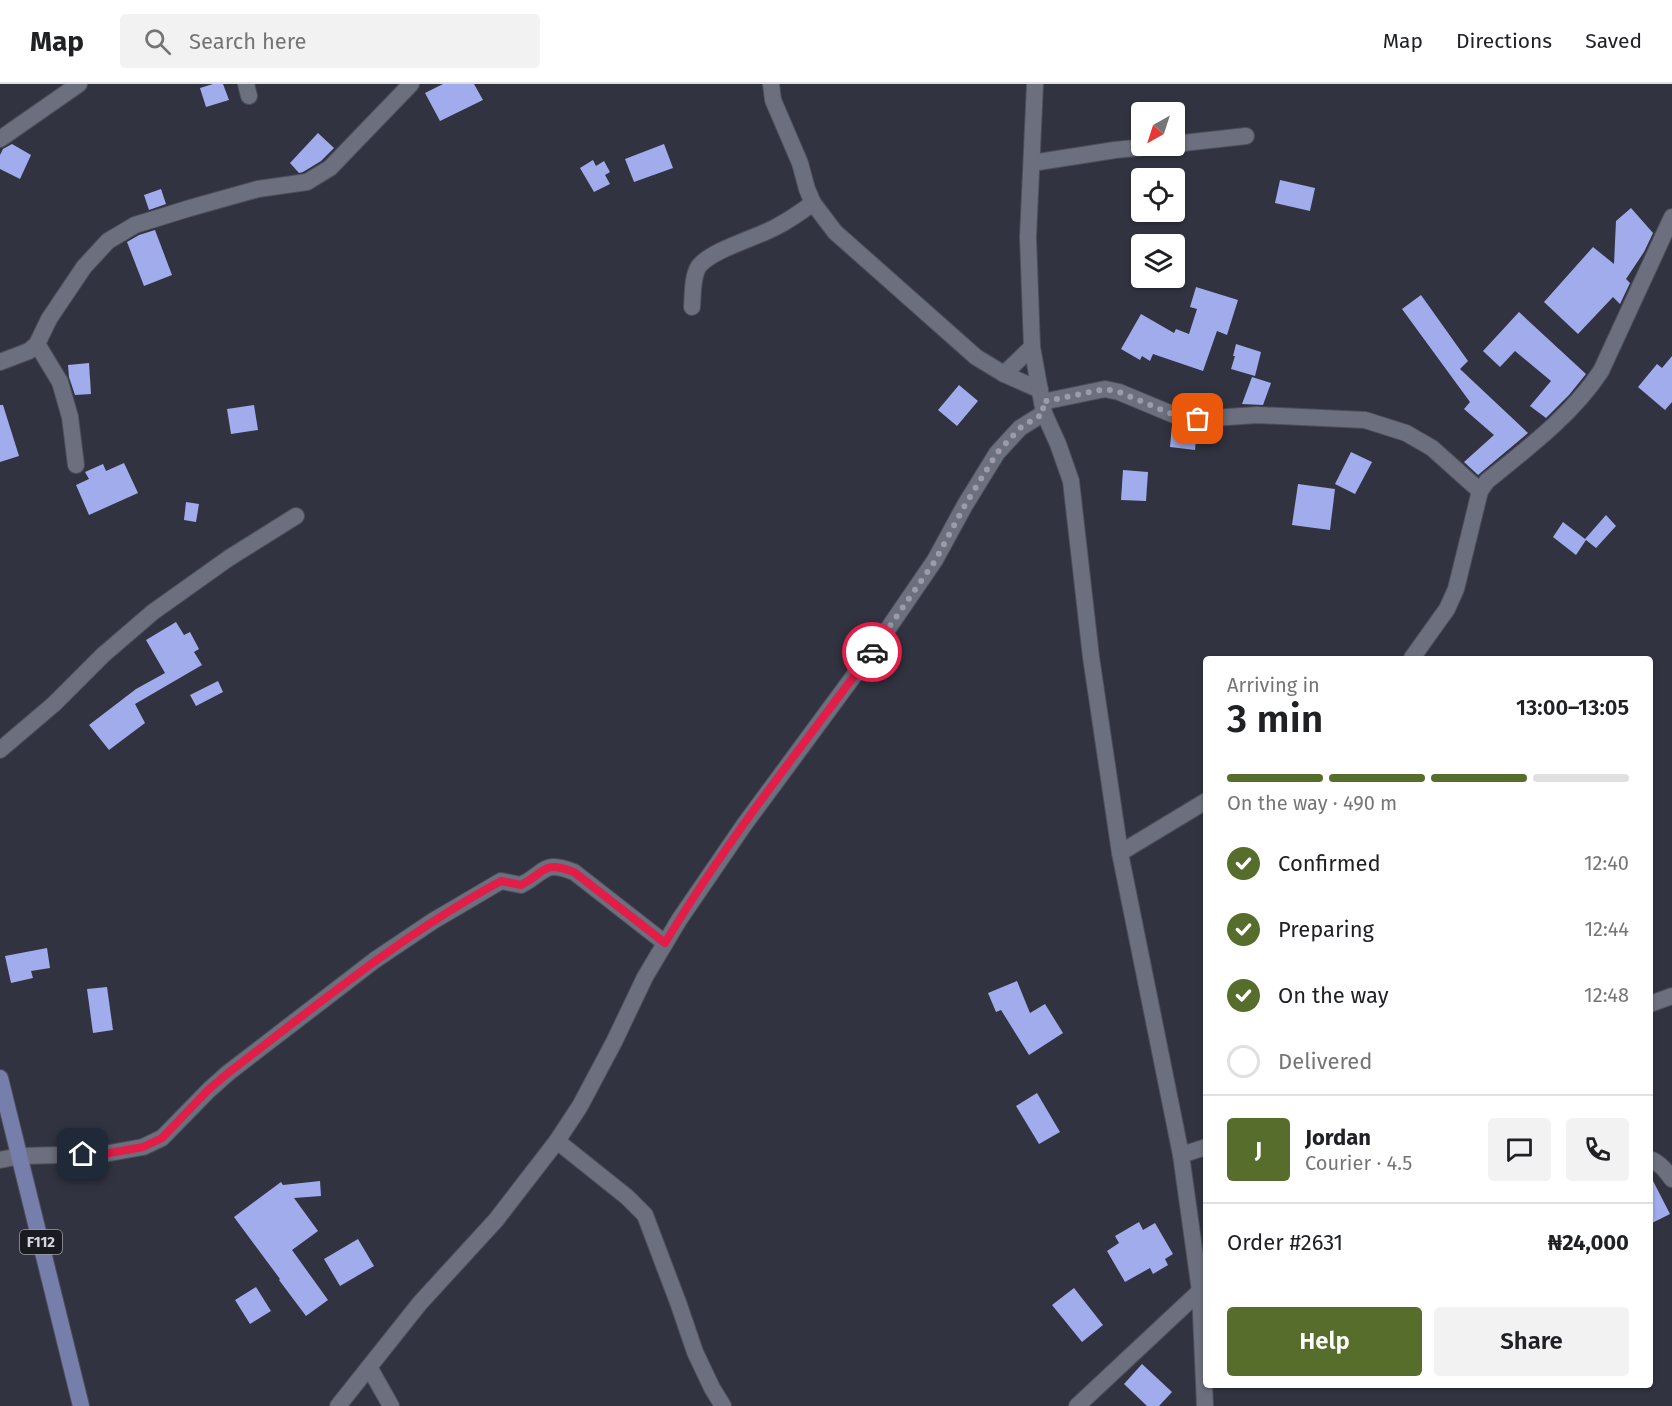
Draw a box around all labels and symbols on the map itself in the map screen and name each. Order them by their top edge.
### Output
north arrow [1131,102,1185,156]
pin [1172,393,1223,444]
courier [842,622,902,682]
pin [57,1128,108,1179]
road number: F112 [20,1230,62,1254]

